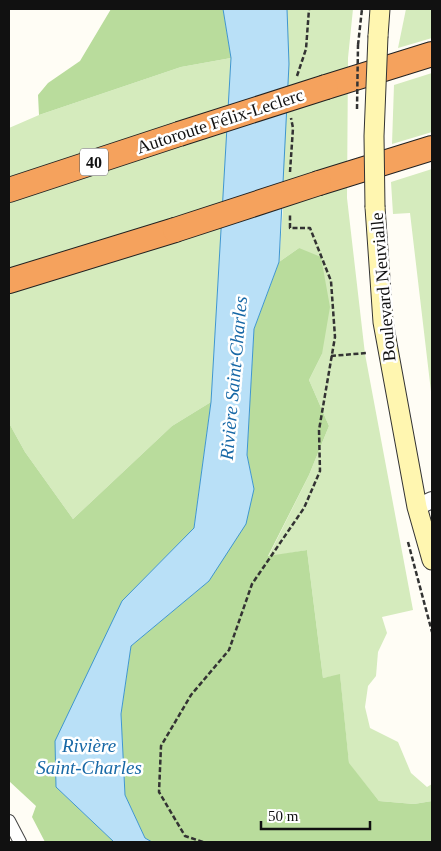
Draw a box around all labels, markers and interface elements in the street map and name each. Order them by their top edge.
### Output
street label: Autoroute Félix-Leclerc [134,85,306,157]
road number: 40 [80,148,108,176]
street label: Boulevard Neuvialle [367,212,399,362]
water label: Rivière Saint-Charles [216,295,251,462]
water label: Rivière Saint-Charles [36,735,142,778]
scale bar [261,798,370,830]
text: 50 m [268,808,299,824]

